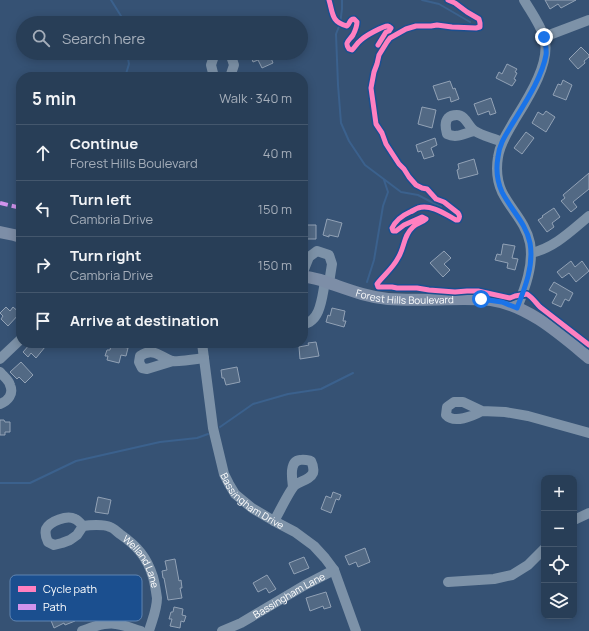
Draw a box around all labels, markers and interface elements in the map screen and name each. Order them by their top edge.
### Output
search box [16,16,308,60]
icon: search [30,27,52,49]
text: Search here [62,28,145,49]
route end [535,28,553,46]
text: 5 min [32,87,76,110]
text: Walk · 340 m [219,89,292,107]
text: Continue [70,133,138,154]
icon: ahead [32,142,54,164]
text: 40 m [263,144,292,162]
text: Forest Hills Boulevard [70,154,198,172]
text: Turn left [70,189,132,210]
icon: left [32,198,54,220]
text: 150 m [258,200,292,218]
text: Cambria Drive [70,210,153,228]
text: Turn right [70,245,141,266]
icon: right [32,254,54,276]
text: 150 m [258,256,292,274]
text: Cambria Drive [70,266,153,284]
street label: Forest Hills Boulevard [354,286,454,307]
route start [472,290,490,308]
icon: arrive [32,310,54,332]
text: Arrive at destination [70,310,219,331]
street label: Bassingham Drive [217,470,287,532]
map controls [541,475,577,619]
button: + [541,475,577,511]
button: − [541,511,577,547]
street label: Welland Lane [120,532,162,589]
button: locate [541,547,577,583]
street label: Bassingham Lane [250,569,327,621]
legend [10,575,142,621]
text: Cycle path [43,581,97,596]
button: layers [541,583,577,619]
text: Path [43,599,66,614]

